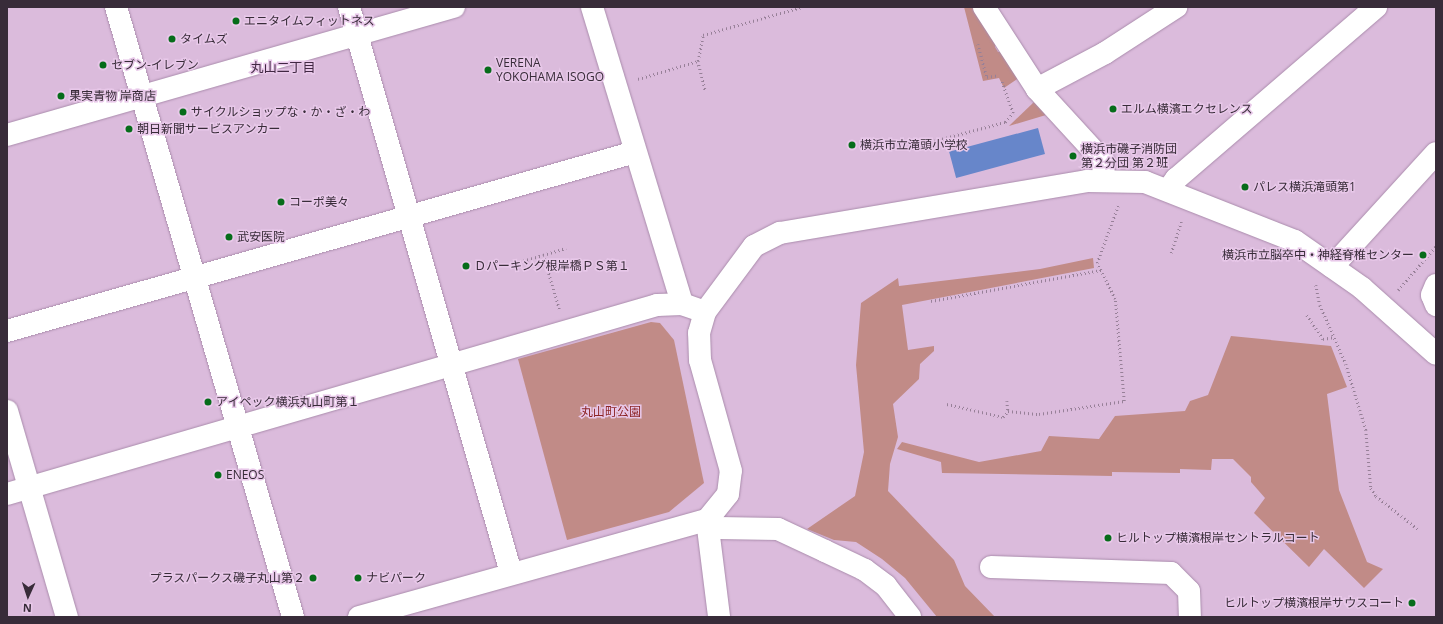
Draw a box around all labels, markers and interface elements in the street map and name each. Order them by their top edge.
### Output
place label: エニタイムフィットネス [244,14,376,28]
marker: エニタイムフィットネス [231,16,241,26]
place label: タイムズ [180,32,228,46]
marker: タイムズ [167,34,177,44]
place label: VERENA YOKOHAMA ISOGO [496,56,604,84]
place label: セブン-イレブン [111,58,199,72]
district label: 丸山二丁目 [251,59,315,75]
marker: セブン-イレブン [98,60,108,70]
marker: VERENA YOKOHAMA ISOGO [483,65,493,75]
place label: 果実青物 岸商店 [69,89,156,103]
marker: 果実青物 岸商店 [56,91,66,101]
place label: エルム横濱エクセレンス [1121,102,1253,116]
marker: エルム横濱エクセレンス [1108,104,1118,114]
place label: サイクルショップな・か・ざ・わ [191,105,371,119]
marker: サイクルショップな・か・ざ・わ [178,107,188,117]
place label: 朝日新聞サービスアンカー [137,122,281,136]
marker: 朝日新聞サービスアンカー [124,124,134,134]
place label: 横浜市立滝頭小学校 [860,138,968,152]
marker: 横浜市立滝頭小学校 [847,140,857,150]
place label: 横浜市磯子消防団 第２分団 第２班 [1081,142,1177,170]
marker: 横浜市磯子消防団 第２分団 第２班 [1068,151,1078,161]
place label: パレス横浜滝頭第1 [1253,180,1356,194]
marker: パレス横浜滝頭第1 [1240,182,1250,192]
place label: コーポ美々 [289,195,349,209]
marker: コーポ美々 [276,197,286,207]
place label: 武安医院 [237,230,285,244]
marker: 武安医院 [224,232,234,242]
place label: 横浜市立脳卒中・神経脊椎センター [1222,248,1414,262]
marker: 横浜市立脳卒中・神経脊椎センター [1417,249,1429,261]
place label: Ｄパーキング根岸橋ＰＳ第１ [474,259,630,273]
marker: Ｄパーキング根岸橋ＰＳ第１ [461,261,471,271]
place label: アイペック横浜丸山町第１ [216,395,360,409]
marker: アイペック横浜丸山町第１ [203,397,213,407]
park label: 丸山町公園 [581,405,641,419]
place label: ENEOS [226,468,264,482]
marker: ENEOS [213,470,223,480]
place label: ヒルトップ横濱根岸セントラルコート [1116,531,1320,545]
marker: ヒルトップ横濱根岸セントラルコート [1103,533,1113,543]
place label: プラスパークス磯子丸山第２ [149,571,305,585]
place label: ナビパーク [366,571,426,585]
marker: プラスパークス磯子丸山第２ [308,573,318,583]
marker: ナビパーク [353,573,363,583]
north arrow [8,576,48,616]
place label: ヒルトップ横濱根岸サウスコート [1224,596,1404,610]
marker: ヒルトップ横濱根岸サウスコート [1407,598,1417,608]
text: N [22,601,32,616]

